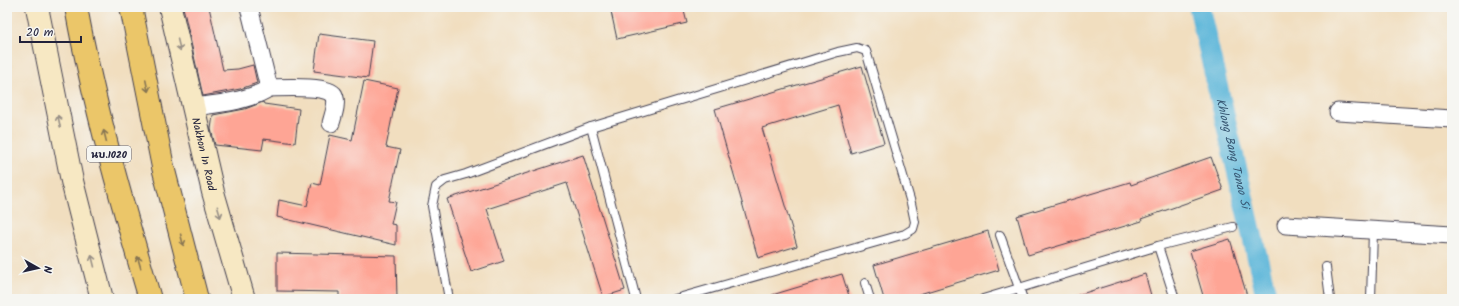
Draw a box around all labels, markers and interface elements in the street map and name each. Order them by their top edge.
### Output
scale bar [20,18,81,44]
text: 20 m [26,23,54,42]
one-way arrow [175,38,183,51]
one-way arrow [143,80,151,93]
water label: Khlong Bang Tanao Si [1211,96,1255,213]
one-way arrow [55,115,63,128]
street label: Nakhon In Road [186,116,221,193]
one-way arrow [101,130,108,143]
road number: นบ.1020 [87,146,131,162]
one-way arrow [216,205,223,218]
one-way arrow [179,234,187,247]
north arrow [18,248,58,288]
one-way arrow [88,255,96,268]
one-way arrow [135,255,142,268]
text: N [38,265,56,274]

